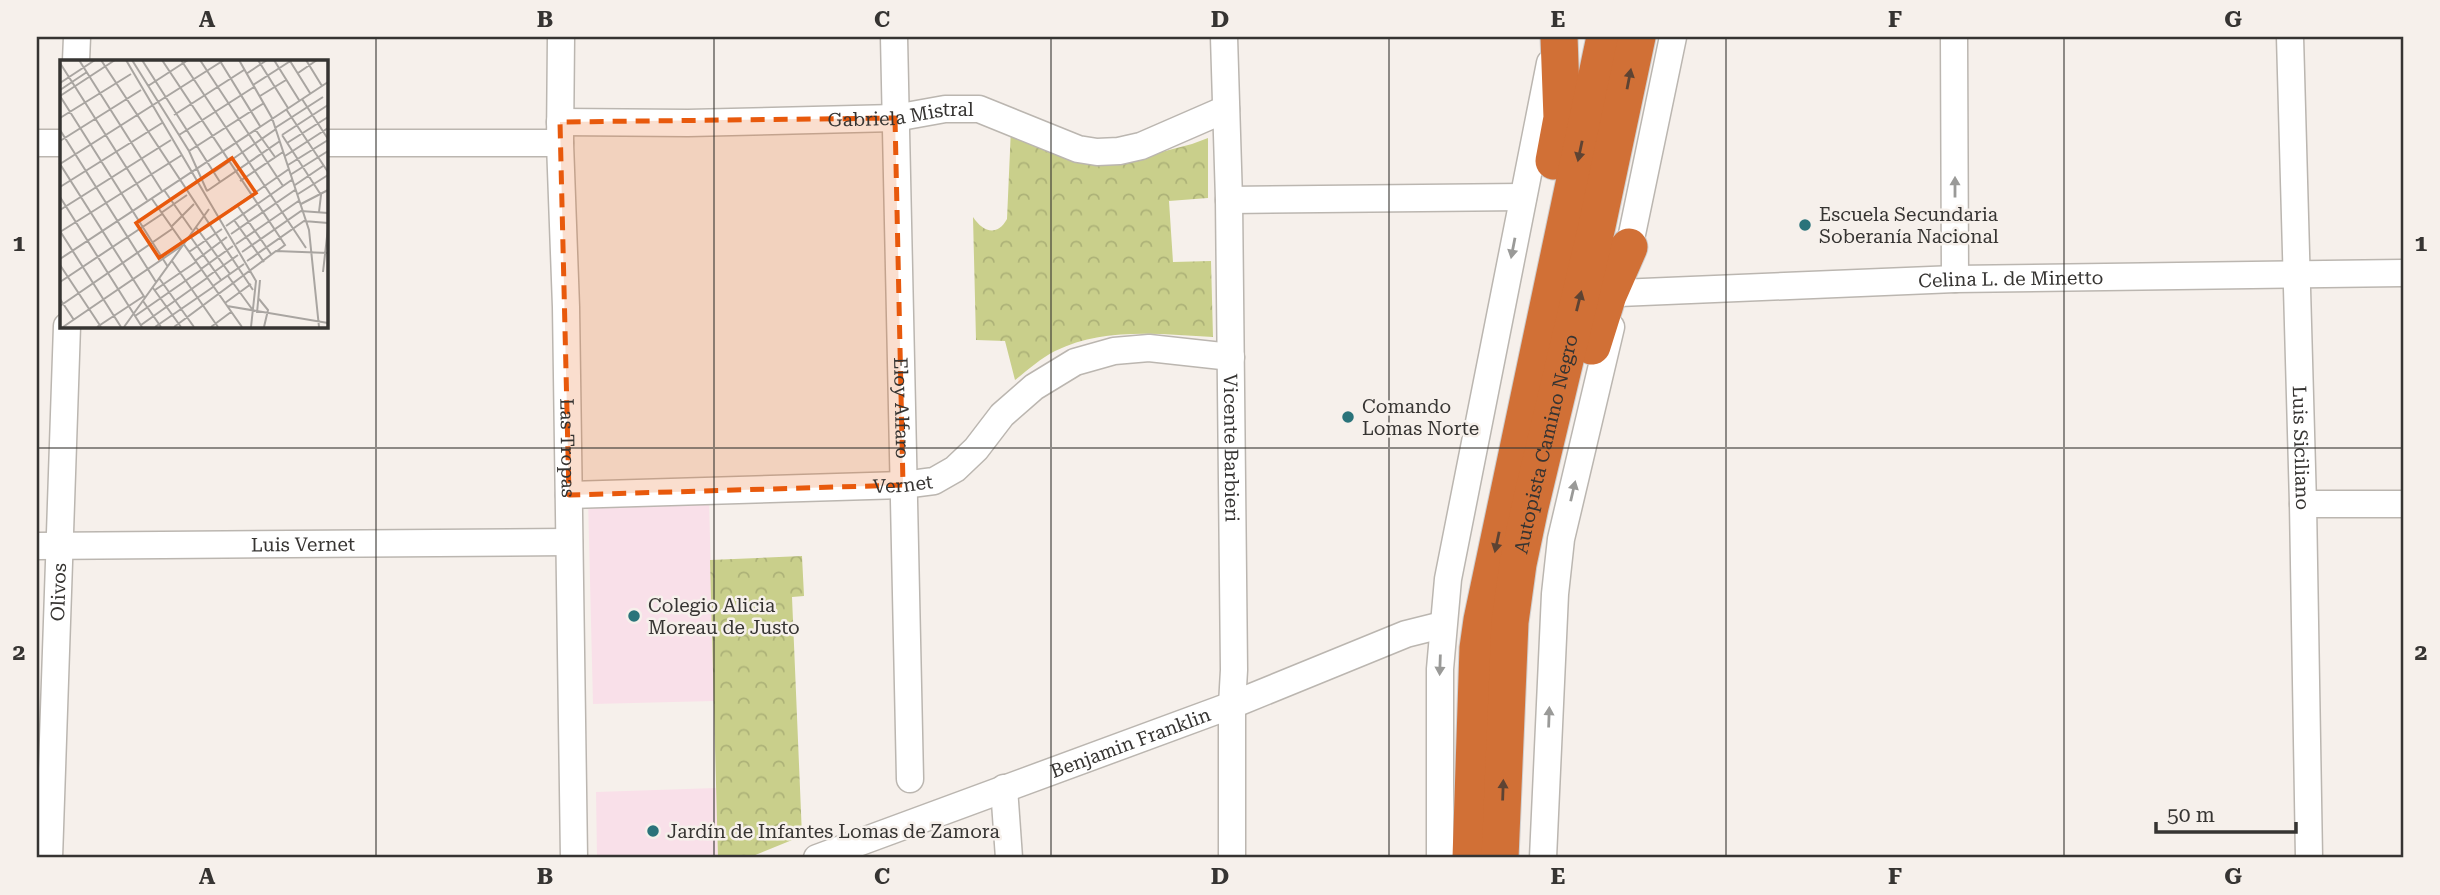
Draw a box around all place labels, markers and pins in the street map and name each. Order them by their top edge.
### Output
place label: Escuela Secundaria Soberanía Nacional [1819,203,1999,248]
marker: Escuela Secundaria Soberanía Nacional [1797,217,1813,233]
place label: Comando Lomas Norte [1362,395,1479,440]
marker: Comando Lomas Norte [1340,409,1356,425]
place label: Colegio Alicia Moreau de Justo [648,594,800,639]
marker: Colegio Alicia Moreau de Justo [626,608,642,624]
place label: Jardín de Infantes Lomas de Zamora [667,820,1000,843]
marker: Jardín de Infantes Lomas de Zamora [645,823,661,839]

